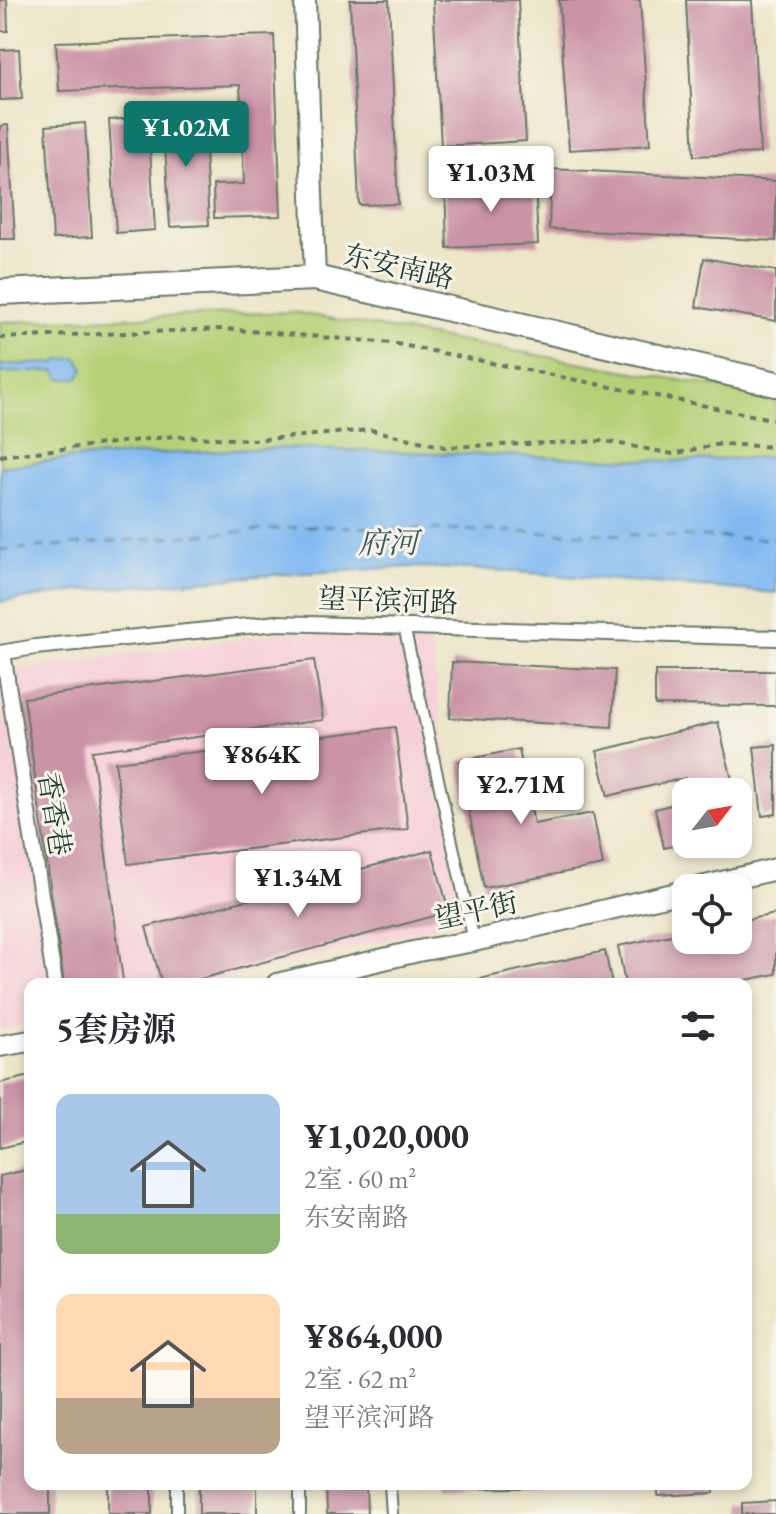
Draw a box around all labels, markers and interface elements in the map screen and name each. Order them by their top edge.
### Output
pin: ¥1.02M [121,101,251,169]
text: ¥1.02M [142,110,230,144]
pin: ¥1.03M [426,146,556,214]
text: ¥1.03M [447,155,535,189]
street label: 东安南路 [340,236,458,296]
water label: 府河 [358,523,423,562]
street label: 望平滨河路 [317,580,459,620]
pin: ¥864K [206,728,318,796]
text: ¥864K [223,737,301,771]
pin: ¥2.71M [456,758,586,826]
text: ¥2.71M [477,767,565,801]
street label: 香香巷 [31,770,79,858]
north arrow [672,778,752,858]
map controls [672,778,752,954]
pin: ¥1.34M [233,851,363,919]
text: ¥1.34M [254,860,342,894]
button: locate [672,874,752,954]
street label: 望平街 [431,884,521,936]
icon: filters [676,1004,720,1048]
text: 5套房源 [56,1007,176,1051]
text: ¥1,020,000 [304,1114,469,1158]
icon: home [120,1126,216,1222]
text: 2室 · 60 m² [304,1162,416,1196]
text: 东安南路 [304,1200,408,1234]
text: ¥864,000 [304,1314,443,1358]
icon: home [120,1326,216,1422]
text: 2室 · 62 m² [304,1362,416,1396]
text: 望平滨河路 [304,1400,434,1434]

